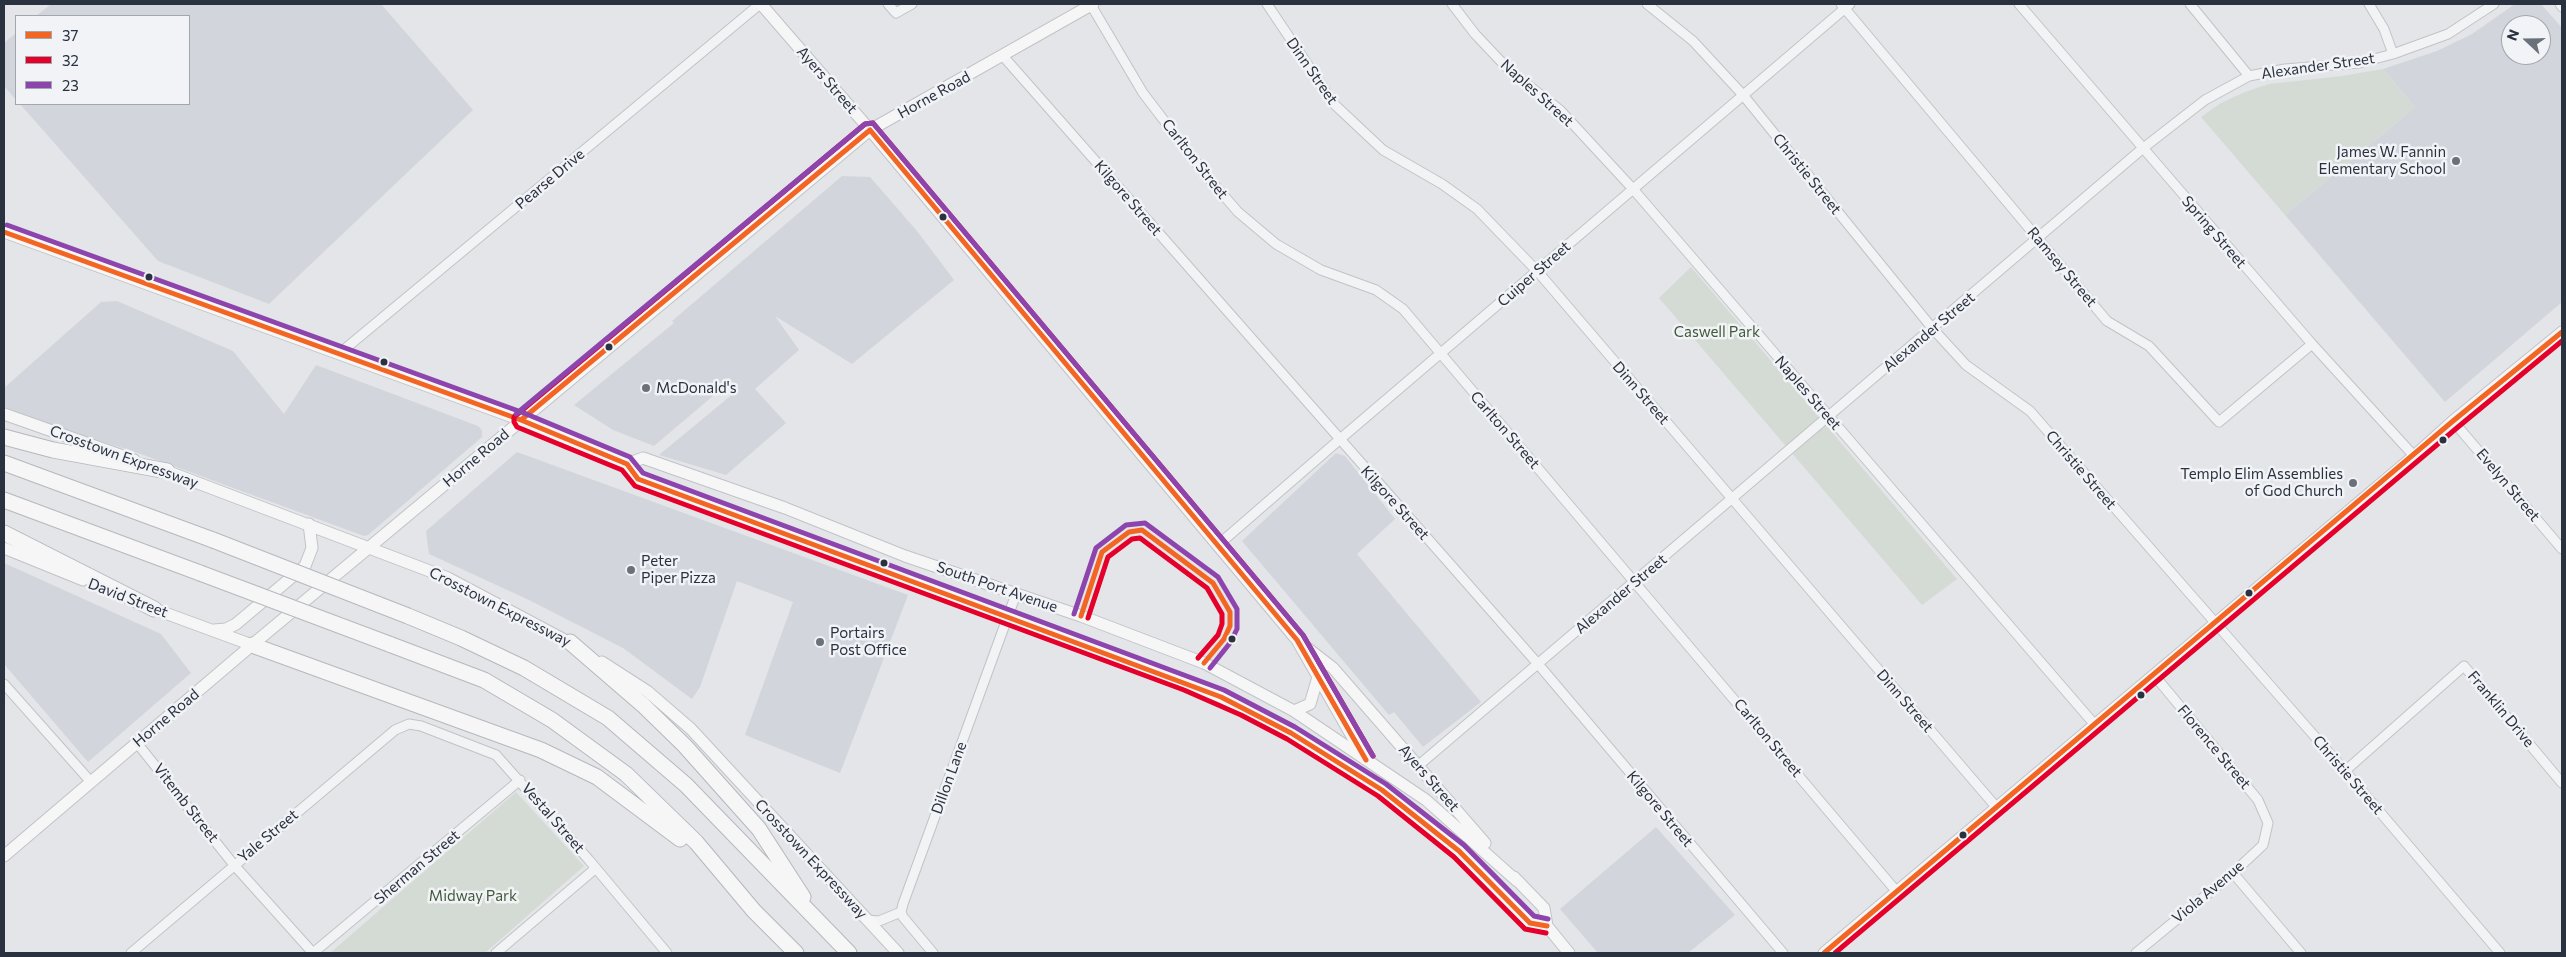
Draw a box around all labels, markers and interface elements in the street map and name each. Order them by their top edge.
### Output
legend [15,15,190,105]
north arrow [2501,15,2551,65]
text: 37 [62,26,78,44]
text: N [2503,27,2522,43]
street label: Dinn Street [1282,34,1342,108]
street label: Ayers Street [793,43,861,117]
street label: Alexander Street [2260,49,2376,83]
text: 32 [62,51,79,69]
street label: Naples Street [1497,56,1577,130]
street label: Horne Road [894,68,974,122]
text: 23 [62,76,79,94]
street label: Carlton Street [1158,115,1232,203]
street label: Christie Street [1769,130,1845,218]
place label: James W. Fannin Elementary School [2319,143,2446,178]
street label: Pearse Drive [512,145,588,213]
marker: James W. Fannin Elementary School [2450,155,2462,167]
street label: Kilgore Street [1091,157,1165,239]
street label: Spring Street [2178,192,2250,272]
unlabelled marker [938,212,948,222]
street label: Ramsey Street [2023,223,2101,311]
street label: Cuiper Street [1494,238,1574,310]
unlabelled marker [144,272,154,282]
street label: Alexander Street [1879,288,1979,376]
park label: Caswell Park [1674,323,1760,341]
unlabelled marker [604,342,614,352]
street label: Naples Street [1771,352,1845,434]
unlabelled marker [379,357,389,367]
street label: Dinn Street [1609,358,1673,428]
place label: McDonald's [656,379,737,397]
marker: McDonald's [640,382,652,394]
street label: Carlton Street [1466,388,1544,472]
street label: Crosstown Expressway [47,422,201,492]
street label: Horne Road [439,425,513,491]
street label: Christie Street [2042,427,2120,513]
unlabelled marker [2438,435,2448,445]
street label: Evelyn Street [2472,445,2544,525]
street label: Kilgore Street [1357,462,1433,544]
place label: Templo Elim Assemblies of God Church [2180,465,2343,500]
marker: Templo Elim Assemblies of God Church [2347,477,2359,489]
street label: Alexander Street [1571,550,1671,638]
place label: Peter Piper Pizza [641,552,716,587]
unlabelled marker [879,558,889,568]
street label: South Port Avenue [934,558,1060,616]
street label: Crosstown Expressway [426,563,574,651]
marker: Peter Piper Pizza [625,564,637,576]
street label: David Street [85,575,171,621]
unlabelled marker [2244,588,2254,598]
place label: Portairs Post Office [830,624,907,659]
unlabelled marker [1227,634,1237,644]
marker: Portairs Post Office [814,636,826,648]
street label: Dinn Street [1873,666,1937,736]
street label: Franklin Drive [2464,667,2538,751]
street label: Horne Road [129,685,203,751]
unlabelled marker [2136,690,2146,700]
street label: Carlton Street [1730,695,1806,781]
street label: Florence Street [2174,701,2254,793]
street label: Christie Street [2309,732,2387,818]
street label: Dillon Lane [928,739,970,817]
street label: Ayers Street [1395,741,1463,815]
street label: Vitemb Street [150,760,222,846]
street label: Kilgore Street [1623,767,1697,851]
street label: Vestal Street [518,779,588,857]
street label: Crosstown Expressway [751,796,871,922]
street label: Yale Street [234,806,302,866]
street label: Sherman Street [371,826,463,908]
unlabelled marker [1958,830,1968,840]
street label: Viola Avenue [2169,857,2247,927]
park label: Midway Park [429,887,517,905]

